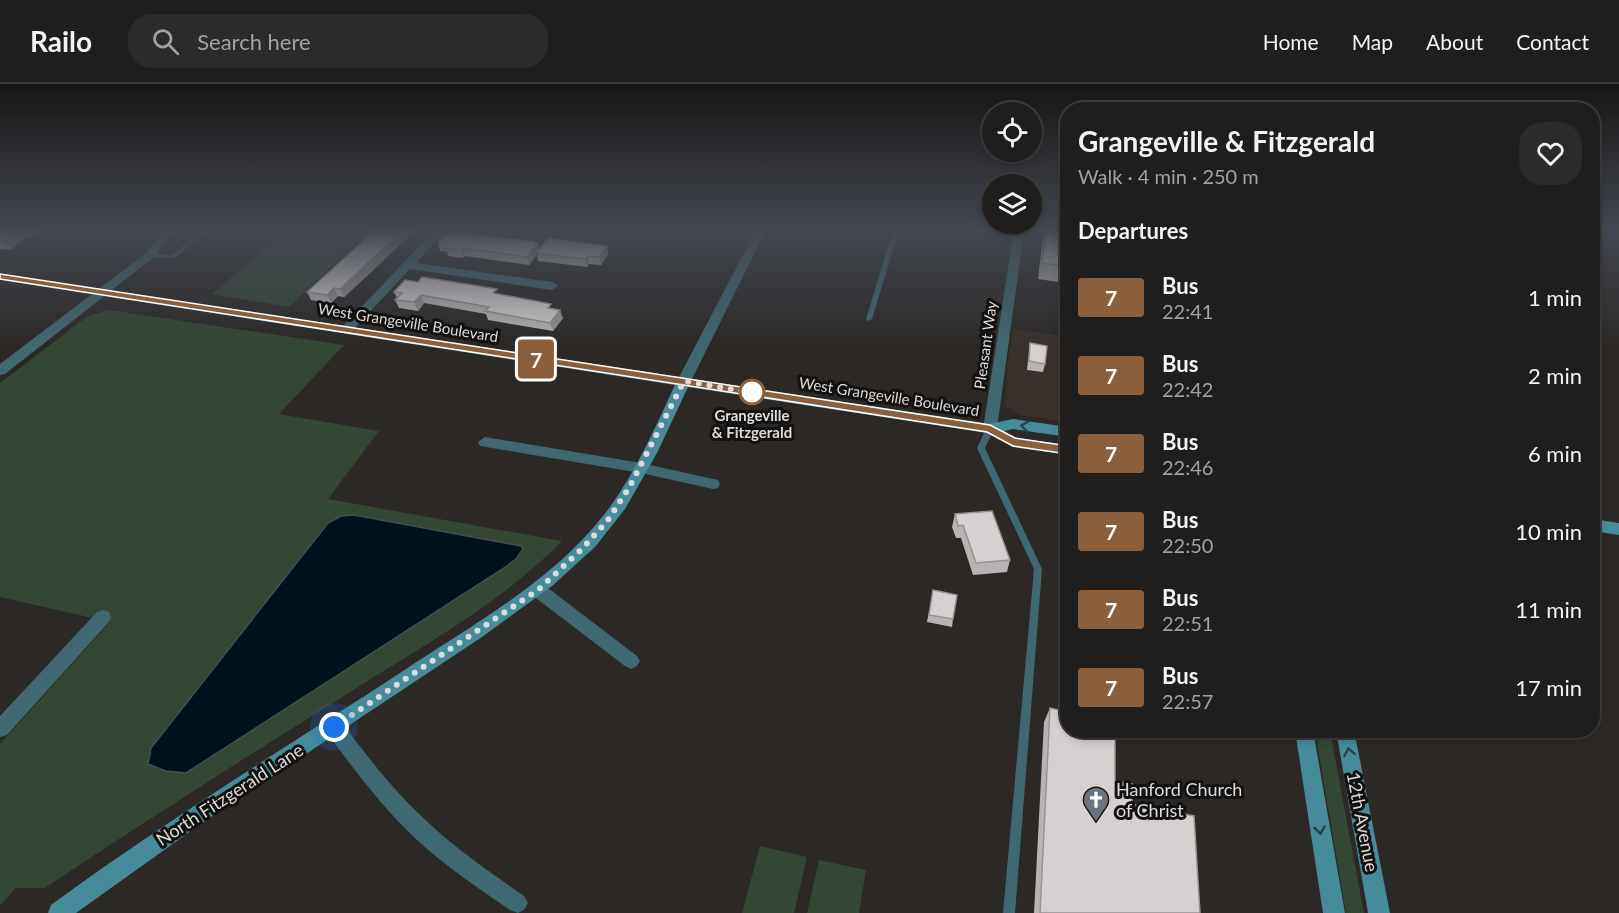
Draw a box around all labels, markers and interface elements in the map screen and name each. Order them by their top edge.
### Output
search box [128,14,548,68]
text: Railo [30,24,92,58]
icon: search [149,25,182,58]
text: Search here [197,28,311,55]
text: Home [1263,29,1319,54]
text: Map [1352,29,1393,54]
text: About [1426,29,1483,54]
text: Contact [1516,29,1589,54]
map controls [982,102,1042,234]
button: locate [982,102,1042,162]
button: heart [1519,122,1582,185]
text: Grangeville & Fitzgerald [1078,124,1375,158]
text: Walk · 4 min · 250 m [1078,164,1259,188]
button: layers [982,174,1042,234]
text: Departures [1078,217,1188,244]
text: Bus [1162,272,1198,299]
text: 1 min [1528,284,1582,311]
text: 7 [1105,285,1117,310]
street label: West Grangeville Boulevard [317,299,500,345]
street label: Pleasant Way [970,299,1000,390]
text: 22:41 [1162,299,1213,323]
line badge: 7 [516,340,556,378]
text: 7 [530,347,542,372]
text: Bus [1162,350,1198,377]
text: 2 min [1528,362,1582,389]
text: 7 [1105,363,1117,388]
street label: West Grangeville Boulevard [798,373,981,419]
text: 22:42 [1162,377,1213,401]
marker: Grangeville & Fitzgerald [739,379,765,405]
place label: Grangeville & Fitzgerald [712,406,792,441]
one-way arrow [1020,420,1029,432]
text: Bus [1162,428,1198,455]
text: 6 min [1528,440,1582,467]
text: 7 [1105,441,1117,466]
text: 22:46 [1162,455,1213,479]
text: Bus [1162,506,1198,533]
text: 10 min [1515,518,1582,545]
text: 7 [1105,519,1117,544]
text: 22:50 [1162,533,1213,557]
text: Bus [1162,584,1198,611]
text: 11 min [1515,596,1582,623]
text: 7 [1105,597,1117,622]
text: 22:51 [1162,611,1213,635]
text: Bus [1162,662,1198,689]
text: 17 min [1515,674,1582,701]
text: 7 [1105,675,1117,700]
text: 22:57 [1162,689,1213,713]
your location [319,712,349,742]
street label: North Fitzgerald Lane [152,738,307,850]
one-way arrow [1343,748,1356,758]
street label: 12th Avenue [1343,770,1383,873]
place label: Hanford Church of Christ [1116,778,1242,821]
church icon: Hanford Church of Christ [1081,785,1111,823]
one-way arrow [1313,824,1326,834]

